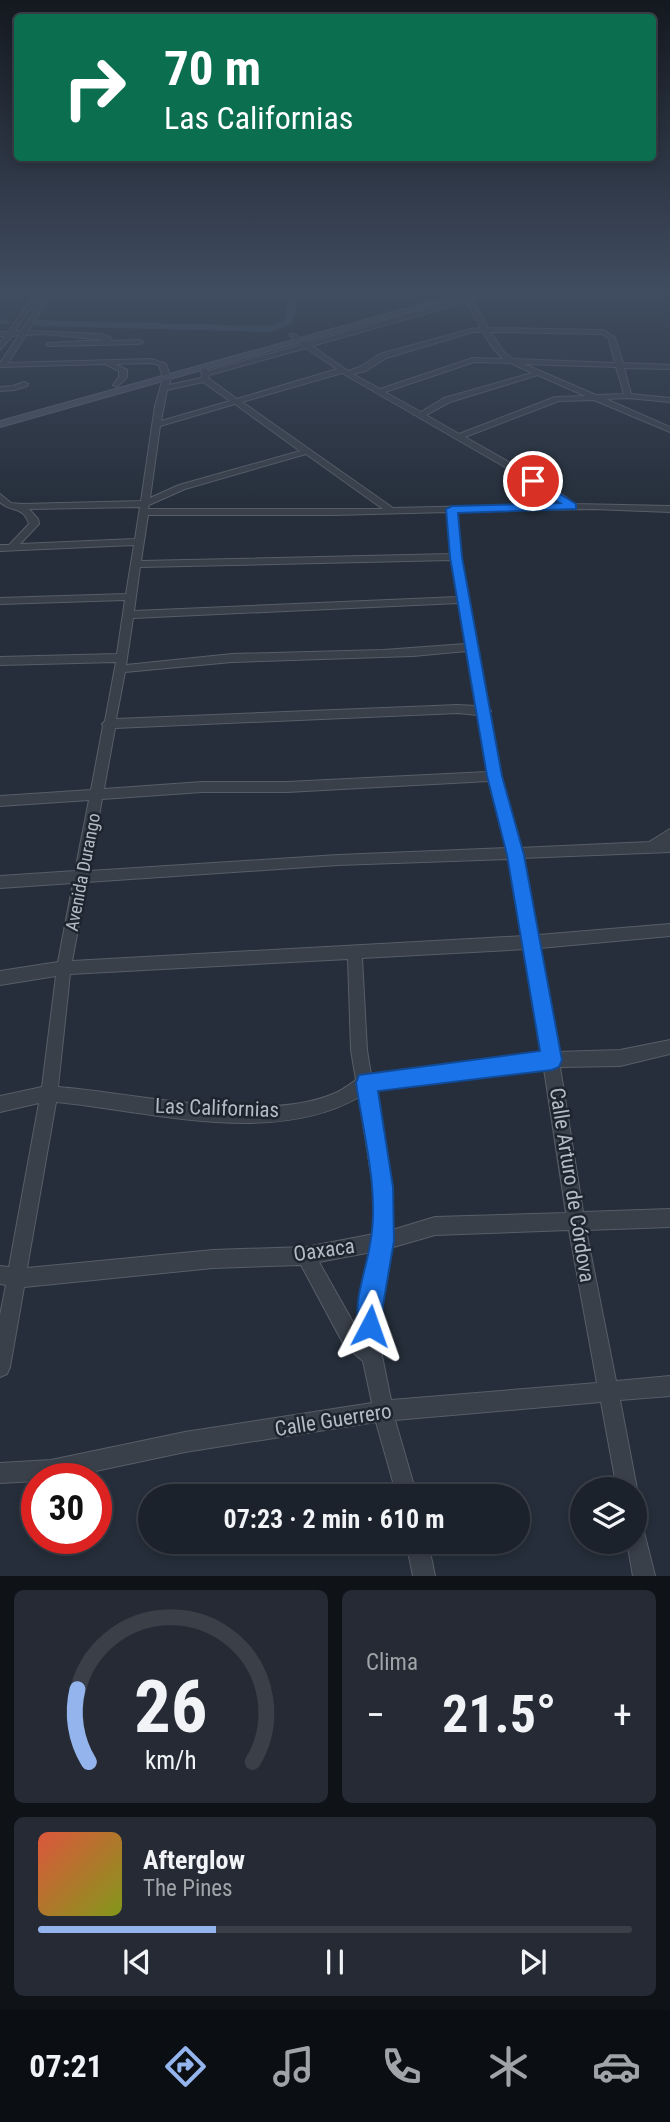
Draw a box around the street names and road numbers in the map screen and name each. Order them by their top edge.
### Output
street label: Avenida Durango [61,811,104,933]
street label: Calle Arturo de Córdova [545,1086,599,1284]
street label: Las Californias [154,1094,280,1122]
street label: Oaxaca [292,1234,356,1266]
street label: Calle Guerrero [273,1399,393,1441]

